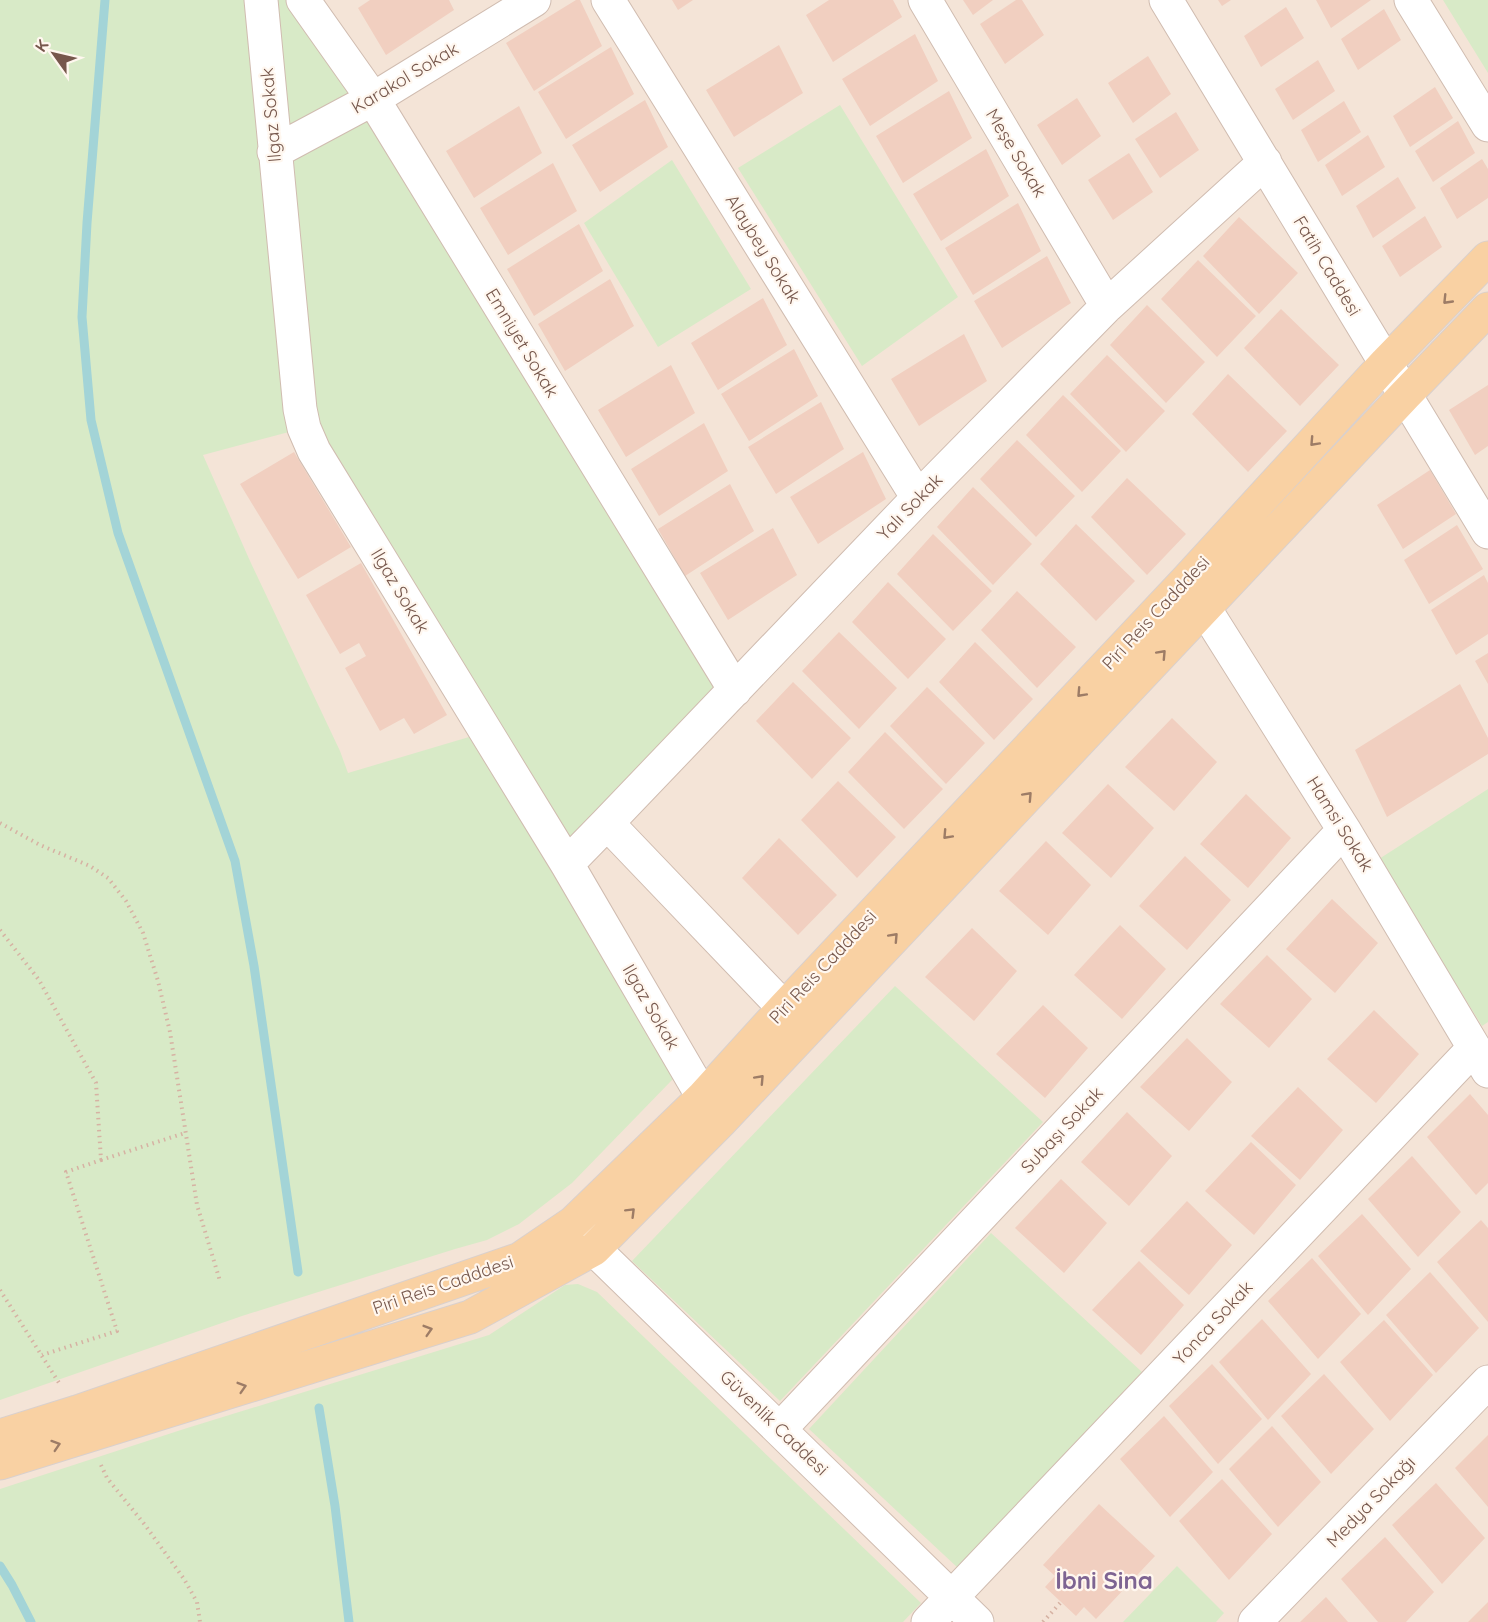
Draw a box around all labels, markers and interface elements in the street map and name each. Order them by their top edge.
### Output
north arrow [24,24,84,84]
text: K [30,36,53,56]
street label: Karakol Sokak [347,37,462,119]
street label: Ilgaz Sokak [255,67,286,163]
street label: Meşe Sokak [981,104,1052,201]
street label: Alaybey Sokak [721,190,806,307]
street label: Fatih Caddesi [1289,211,1366,320]
street label: Emniyet Sokak [481,284,564,402]
one-way arrow [1444,293,1455,304]
one-way arrow [1310,435,1321,446]
street label: Yalı Sokak [872,468,947,545]
street label: Ilgaz Sokak [366,544,435,637]
street label: Piri Reis Cadddesi [1097,551,1214,674]
one-way arrow [1155,650,1166,660]
one-way arrow [1077,686,1088,696]
street label: Hamsi Sokak [1302,772,1379,876]
one-way arrow [1021,792,1032,802]
one-way arrow [943,828,954,839]
street label: Piri Reis Cadddesi [764,905,881,1028]
one-way arrow [887,934,898,944]
street label: Ilgaz Sokak [618,960,685,1054]
one-way arrow [753,1076,764,1086]
street label: Subaşı Sokak [1016,1081,1108,1178]
one-way arrow [623,1209,634,1220]
street label: Piri Reis Cadddesi [369,1250,516,1319]
street label: Yonca Sokak [1168,1276,1257,1370]
one-way arrow [422,1324,433,1337]
street label: Güvenlik Caddesi [715,1365,833,1480]
one-way arrow [236,1382,247,1394]
one-way arrow [50,1440,61,1452]
street label: Medya Sokağı [1321,1451,1420,1552]
district label: İbni Sina [1055,1565,1153,1595]

